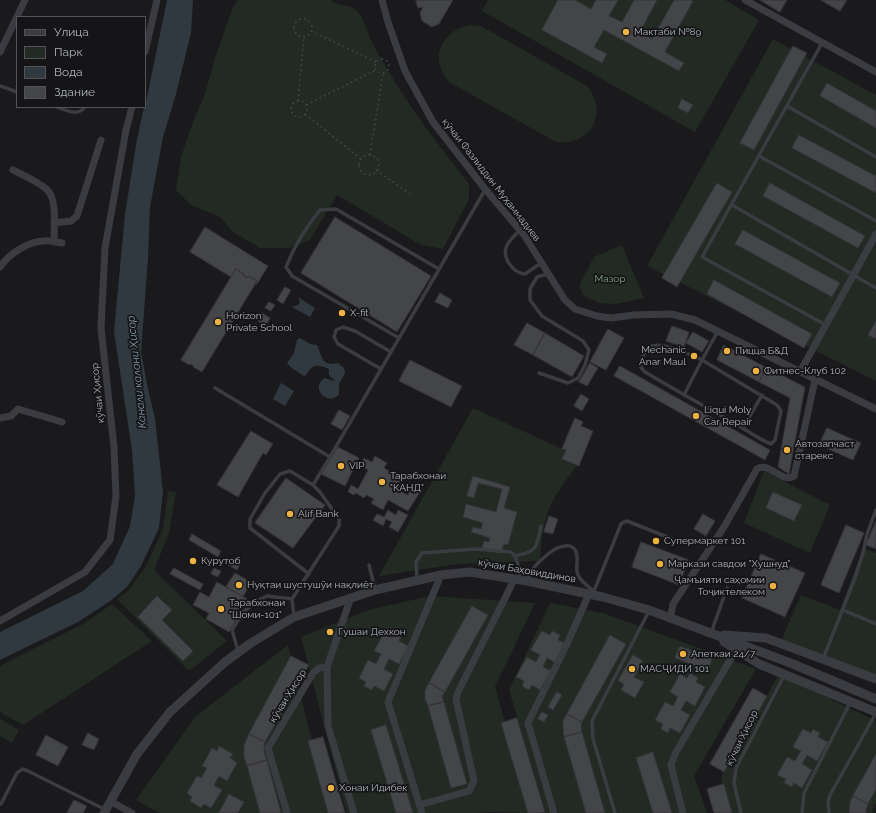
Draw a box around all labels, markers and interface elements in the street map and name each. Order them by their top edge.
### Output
legend [16,16,146,108]
text: Улица [54,25,89,39]
place label: Мактаби №89 [634,26,701,38]
marker: Мактаби №89 [621,27,631,37]
text: Парк [54,45,83,59]
text: Вода [54,65,83,79]
text: Здание [54,85,95,99]
street label: кӯчаи Фазлиддин Муҳаммадиев [439,116,543,244]
park label: Мазор [595,273,625,285]
place label: X-fit [350,307,369,319]
marker: X-fit [337,308,347,318]
place label: Horizon Private School [226,310,292,334]
water label: Канали калони Ҳисор [125,315,149,429]
marker: Horizon Private School [213,317,223,327]
place label: Mechanic Anar Maul [639,344,686,368]
place label: Пицца Б&Д [735,345,788,357]
marker: Пицца Б&Д [722,346,732,356]
marker: Mechanic Anar Maul [689,351,699,361]
street label: кӯчаи Ҳисор [89,362,107,424]
place label: Фитнес-Клуб 102 [764,365,846,377]
marker: Фитнес-Клуб 102 [751,366,761,376]
place label: Liqui Moly Car Repair [704,404,752,428]
marker: Liqui Moly Car Repair [691,411,701,421]
place label: Автозапчаст старекс [795,438,854,462]
marker: Автозапчаст старекс [782,445,792,455]
place label: VIP [349,460,364,472]
marker: VIP [336,461,346,471]
place label: Тарабхонаи "КАНД" [390,470,446,494]
marker: Тарабхонаи "КАНД" [377,477,387,487]
place label: Alif Bank [298,508,339,520]
marker: Alif Bank [285,509,295,519]
place label: Супермаркет 101 [664,535,745,547]
marker: Супермаркет 101 [651,536,661,546]
place label: Курутоб [201,555,241,567]
marker: Курутоб [188,556,198,566]
street label: кӯчаи Баҳовиддинов [477,557,577,585]
place label: Маркази савдои "Хушнуд" [668,558,791,570]
marker: Маркази савдои "Хушнуд" [655,559,665,569]
place label: Ҷамъияти саҳомии Тоҷиктелеком [674,574,765,598]
place label: Нуқтаи шустушӯи нақлиёт [247,579,374,591]
marker: Нуқтаи шустушӯи нақлиёт [234,580,244,590]
marker: Ҷамъияти саҳомии Тоҷиктелеком [768,581,778,591]
place label: Тарабхонаи "Шоми-101" [229,597,285,620]
marker: Тарабхонаи "Шоми-101" [216,604,226,614]
place label: Гушаи Дехкон [338,626,406,638]
marker: Гушаи Дехкон [325,627,335,637]
place label: Апеткаи 24/7 [691,648,755,660]
marker: Апеткаи 24/7 [678,649,688,659]
place label: МАСҶИДИ 101 [640,663,709,675]
marker: МАСҶИДИ 101 [627,664,637,674]
street label: кӯчаи Ҳисор [267,667,309,725]
street label: кӯчаи Ҳисор [723,708,761,768]
place label: Хонаи Идибек [339,782,408,794]
marker: Хонаи Идибек [326,783,336,793]

